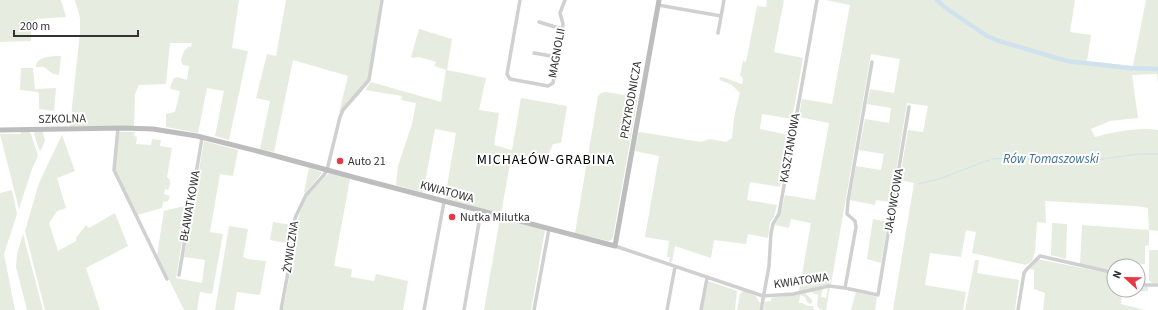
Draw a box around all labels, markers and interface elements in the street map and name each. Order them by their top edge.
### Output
scale bar [14,12,138,38]
text: 200 m [20,18,50,35]
street label: MAGNOLII [544,27,570,79]
street label: PRZYRODNICZA [616,60,646,140]
street label: SZKOLNA [38,110,86,128]
street label: KASZTANOWA [776,111,805,184]
district label: MICHAŁÓW-GRABINA [477,150,615,170]
water label: Rów Tomaszowski [1003,150,1100,168]
place label: Auto 21 [348,153,386,170]
marker: Auto 21 [335,156,345,166]
street label: JAŁOWCOWA [880,167,908,235]
street label: BŁAWATKOWA [175,169,205,243]
street label: KWIATOWA [418,177,476,207]
place label: Nutka Milutka [460,209,530,226]
marker: Nutka Milutka [447,212,457,222]
street label: ŻYWICZNA [279,220,303,274]
north arrow [1106,258,1146,298]
text: N [1109,268,1126,281]
street label: KWIATOWA [772,269,830,293]

